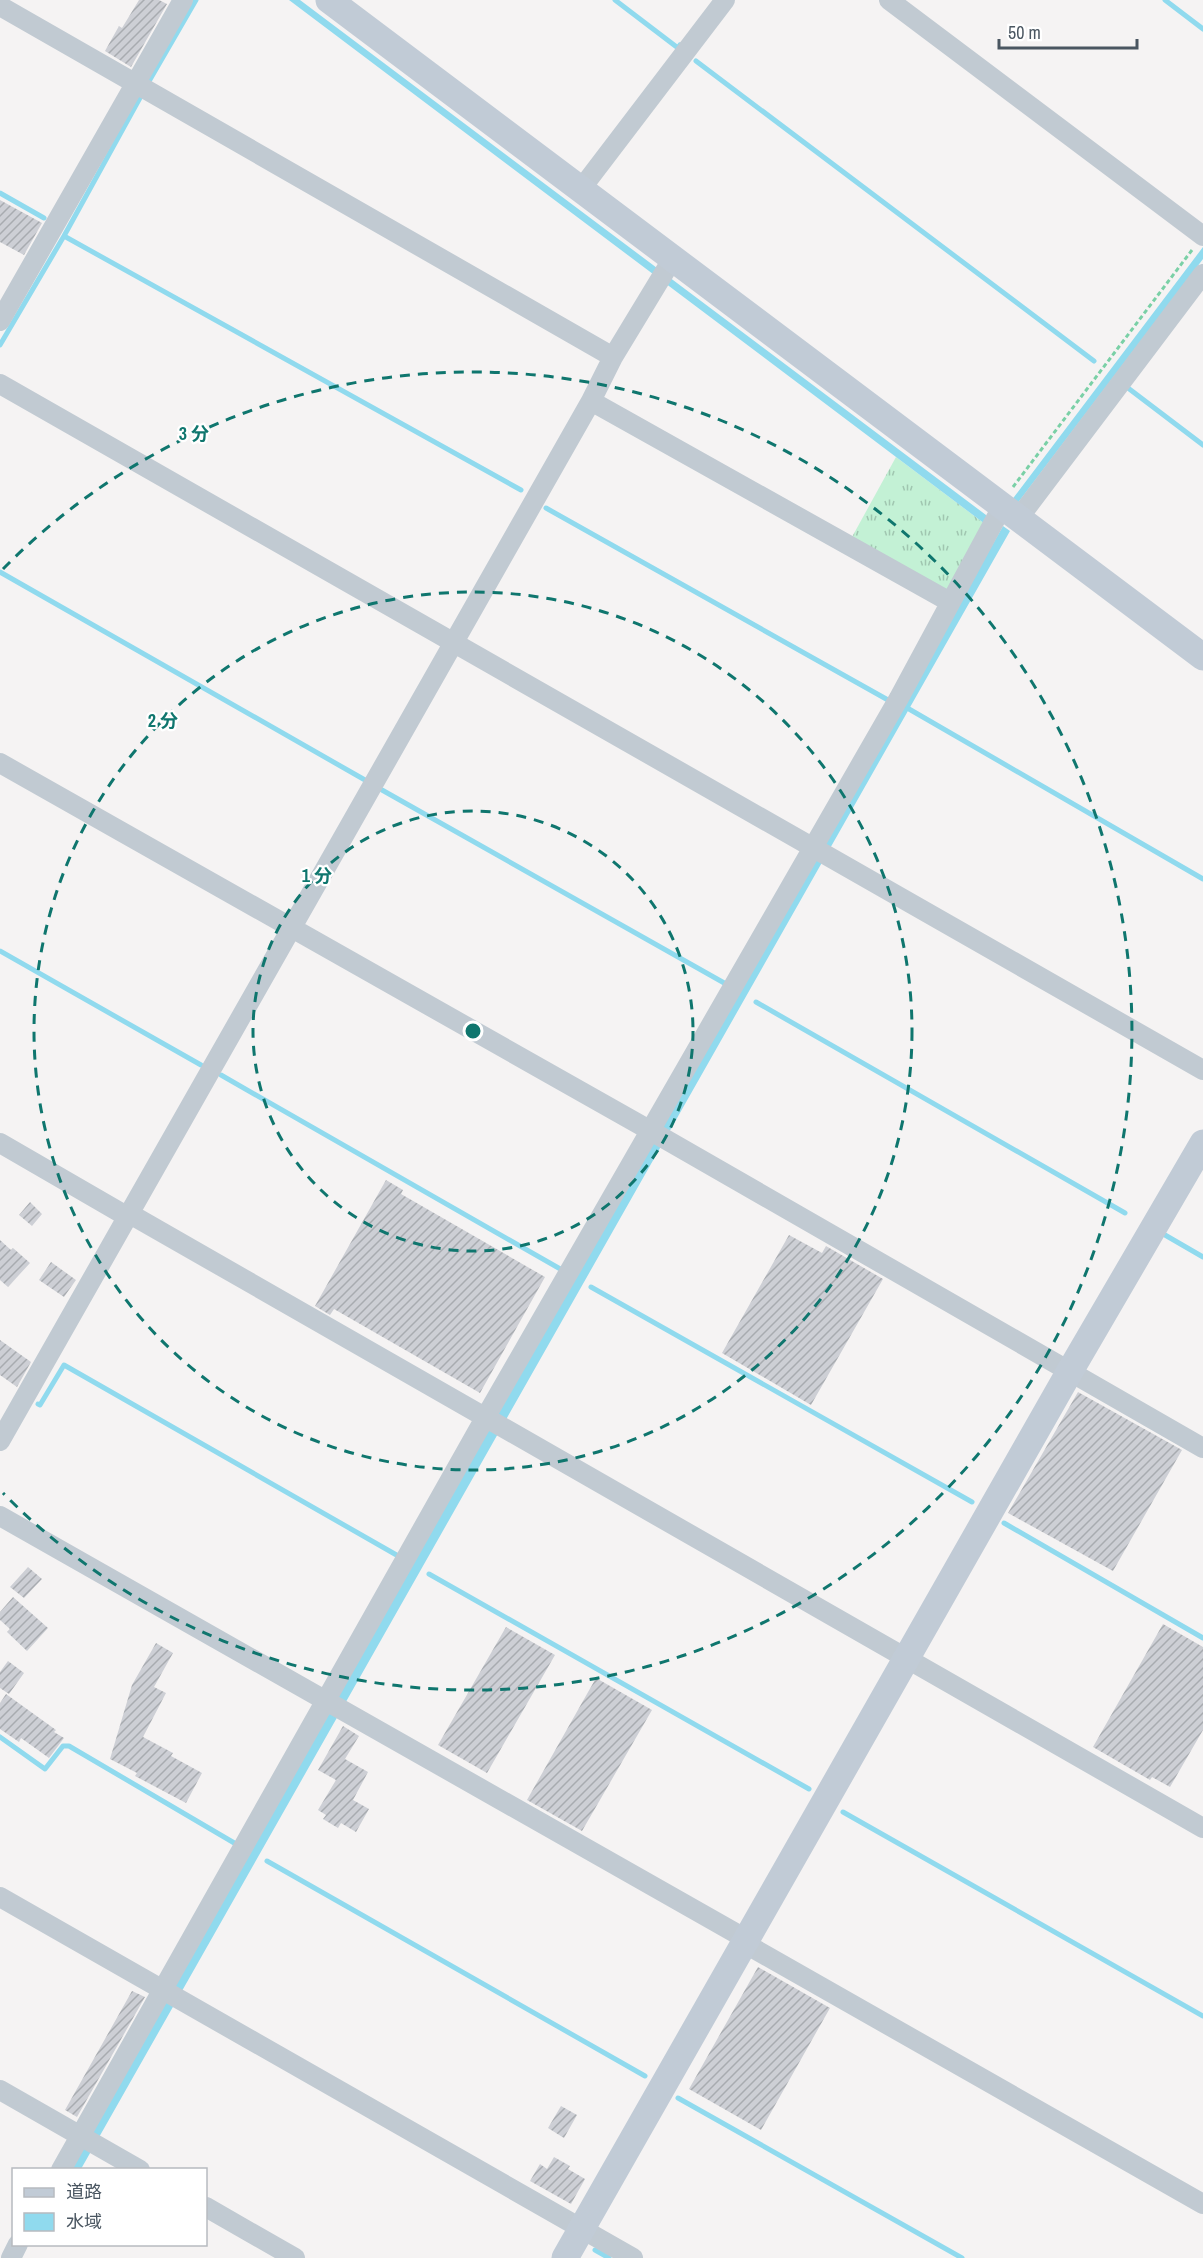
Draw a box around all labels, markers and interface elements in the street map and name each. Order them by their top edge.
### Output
scale bar [999,12,1137,50]
text: 50 m [1008,20,1041,45]
text: 3 分 [179,421,209,446]
text: 2 分 [148,708,178,733]
text: 1 分 [302,863,332,888]
centre of rings [463,1021,483,1041]
legend [12,2168,207,2246]
text: 道路 [66,2179,102,2204]
text: 水域 [66,2209,102,2234]

